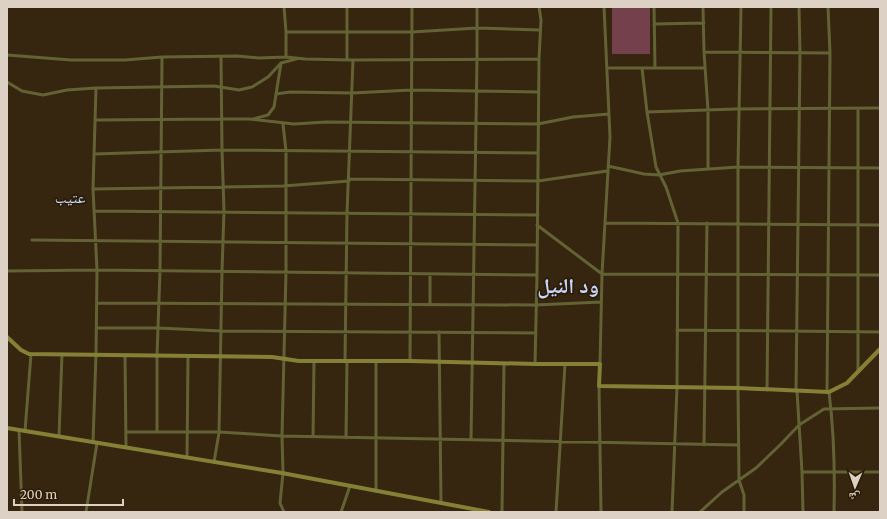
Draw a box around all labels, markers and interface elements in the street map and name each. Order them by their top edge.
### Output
district label: عتيب [55,188,86,207]
district label: ود النيل [537,272,599,299]
north arrow [835,467,875,507]
scale bar [14,481,123,507]
text: 200 m [20,487,57,502]
text: ش [848,489,861,504]

